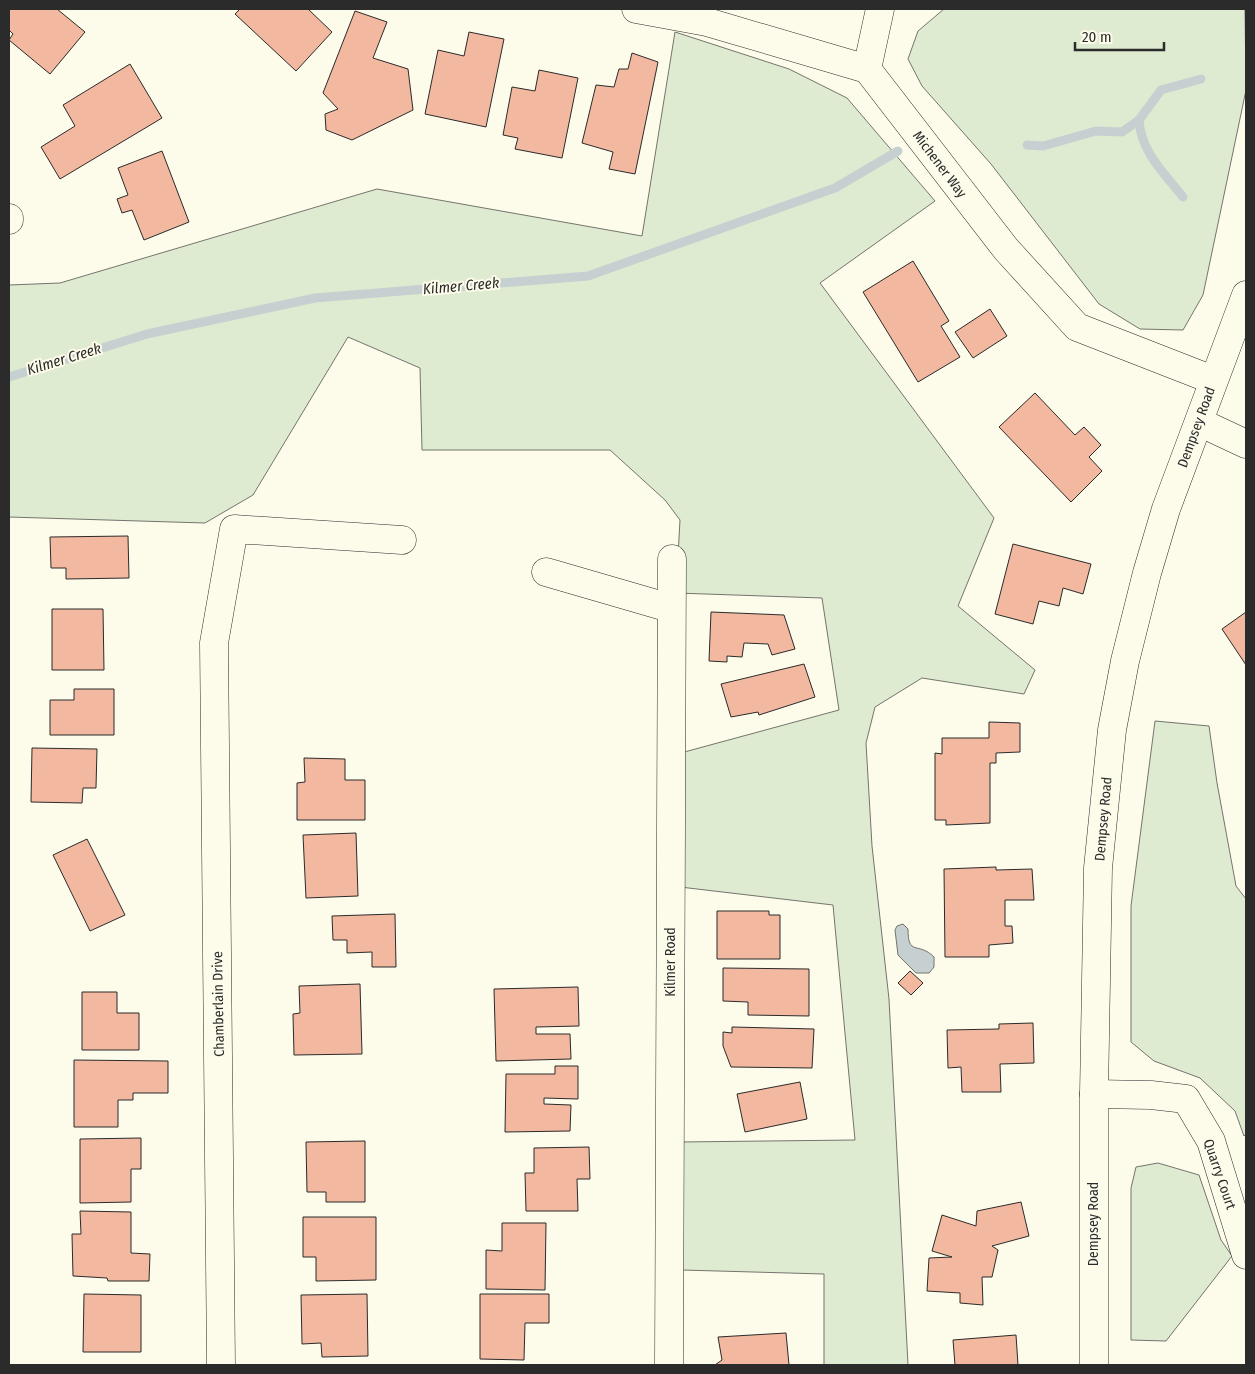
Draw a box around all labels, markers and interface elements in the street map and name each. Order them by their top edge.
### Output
scale bar [1075,20,1164,52]
text: 20 m [1082,28,1112,46]
street label: Michener Way [909,128,971,202]
water label: Kilmer Creek [422,274,501,298]
water label: Kilmer Creek [25,339,104,379]
street label: Dempsey Road [1174,384,1219,470]
street label: Dempsey Road [1091,776,1116,862]
street label: Kilmer Road [662,927,679,997]
street label: Chamberlain Drive [209,951,228,1057]
street label: Quarry Court [1200,1137,1240,1212]
street label: Dempsey Road [1085,1182,1102,1266]

